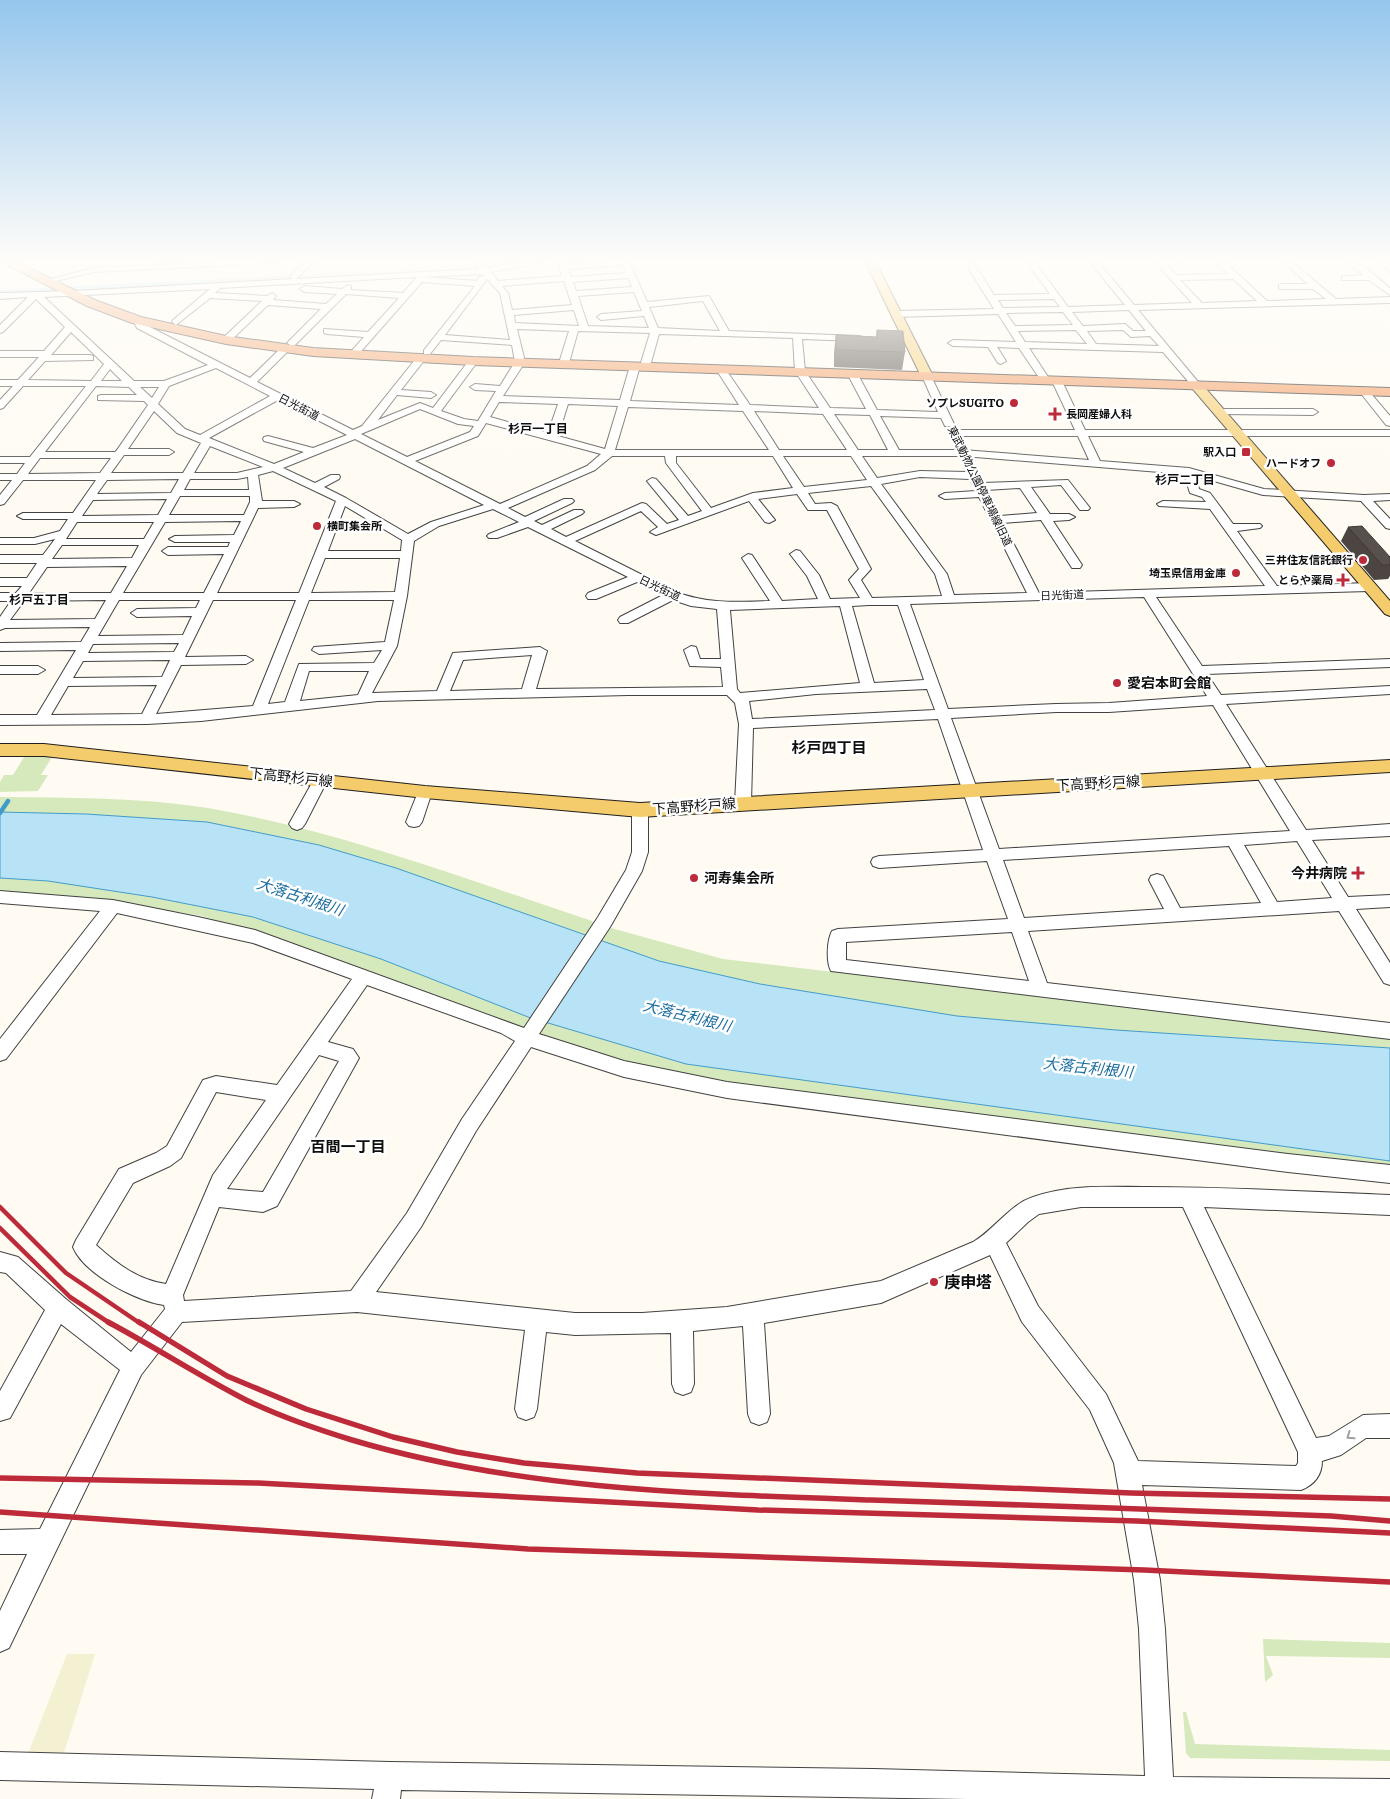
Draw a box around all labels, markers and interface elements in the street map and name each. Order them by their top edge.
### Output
street label: 日光街道 [276,389,323,423]
place label: ソプレSUGITO [926,394,1004,410]
marker: ソプレSUGITO [1008,397,1020,409]
place label: 長岡産婦人科 [1066,405,1132,421]
marker: 長岡産婦人科 [1048,407,1062,421]
district label: 杉戸一丁目 [508,419,568,437]
street label: 東武動物公園停車場線旧道 [945,423,1017,548]
place label: 駅入口 [1203,443,1236,459]
marker: 駅入口 [1240,446,1252,458]
place label: ハードオフ [1266,454,1321,470]
marker: ハードオフ [1325,457,1337,469]
district label: 杉戸二丁目 [1155,470,1215,488]
place label: 横町集会所 [327,517,382,533]
marker: 横町集会所 [311,520,323,532]
place label: 三井住友信託銀行 [1265,551,1353,567]
marker: 三井住友信託銀行 [1357,554,1369,566]
place label: 埼玉県信用金庫 [1149,564,1226,580]
marker: 埼玉県信用金庫 [1230,567,1242,579]
street label: 日光街道 [637,571,684,604]
place label: とらや薬局 [1278,571,1333,587]
marker: とらや薬局 [1337,574,1349,586]
street label: 日光街道 [1040,585,1084,603]
district label: 杉戸五丁目 [9,590,69,608]
place label: 愛宕本町会館 [1127,672,1211,692]
marker: 愛宕本町会館 [1111,677,1123,689]
district label: 杉戸四丁目 [791,735,867,758]
street label: 下高野杉戸線 [248,762,334,790]
street label: 下高野杉戸線 [1055,770,1140,794]
street label: 下高野杉戸線 [651,792,737,818]
place label: 今井病院 [1291,862,1347,882]
marker: 今井病院 [1351,866,1365,880]
place label: 河寿集会所 [704,867,774,887]
water label: 大落古利根川 [254,871,349,921]
marker: 河寿集会所 [688,872,700,884]
water label: 大落古利根川 [641,992,736,1037]
water label: 大落古利根川 [1042,1050,1136,1083]
district label: 百間一丁目 [310,1134,386,1157]
place label: 庚申塔 [944,1269,992,1293]
marker: 庚申塔 [928,1276,940,1288]
one-way arrow [1346,1430,1355,1439]

